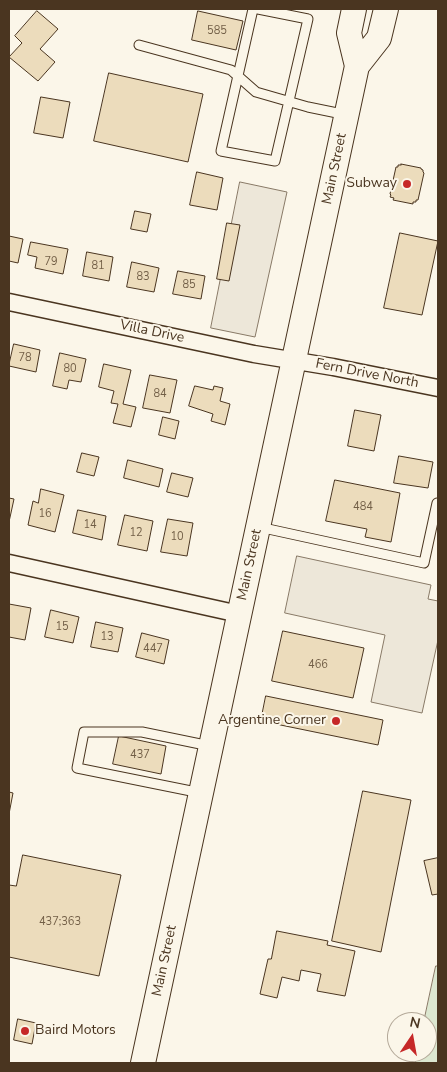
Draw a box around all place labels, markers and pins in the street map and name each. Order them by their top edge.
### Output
place label: Subway [346,176,397,192]
marker: Subway [401,178,413,190]
place label: Argentine Corner [218,713,326,729]
marker: Argentine Corner [330,715,342,727]
place label: Baird Motors [35,1023,116,1039]
marker: Baird Motors [19,1025,31,1037]

